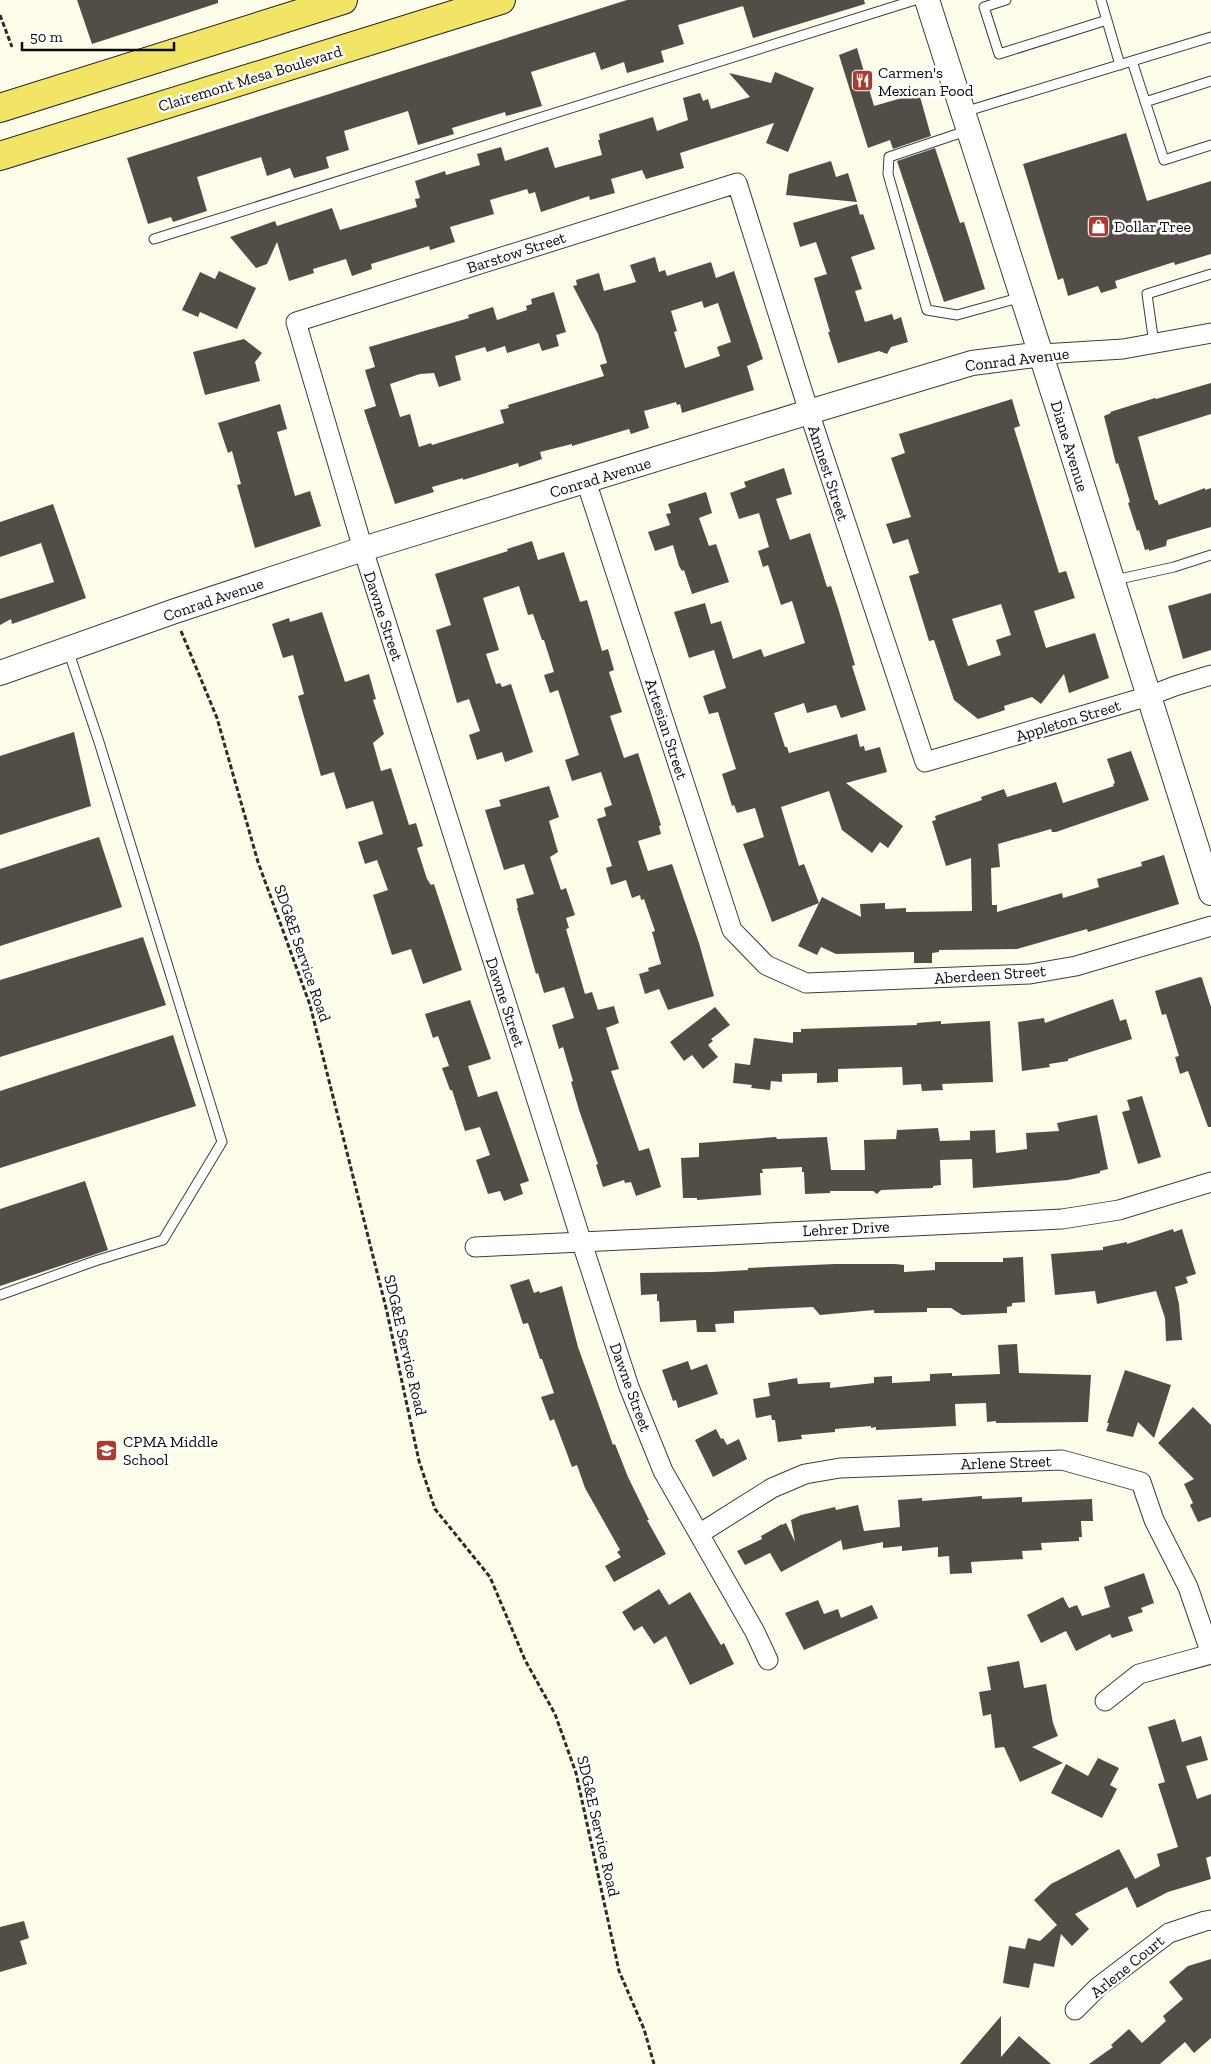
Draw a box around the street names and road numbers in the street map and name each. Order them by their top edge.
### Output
street label: Clairemont Mesa Boulevard [156,41,345,116]
street label: Barstow Street [464,228,568,277]
street label: Conrad Avenue [964,344,1070,375]
street label: Diane Avenue [1047,398,1092,494]
street label: Amnest Street [804,423,853,524]
street label: Conrad Avenue [547,453,653,502]
street label: Dawne Street [360,569,407,664]
street label: Conrad Avenue [161,573,266,626]
street label: Artesian Street [641,676,692,782]
street label: Appleton Street [1013,695,1123,745]
street label: SDG&E Service Road [270,882,335,1024]
street label: Dawne Street [482,955,529,1050]
street label: Aberdeen Street [934,961,1047,988]
street label: Lehrer Drive [802,1217,890,1240]
street label: SDG&E Service Road [380,1273,431,1418]
street label: Dawne Street [606,1340,655,1434]
street label: Arlene Street [960,1451,1052,1474]
street label: SDG&E Service Road [573,1754,624,1899]
street label: Arlene Court [1087,1931,1168,2002]

